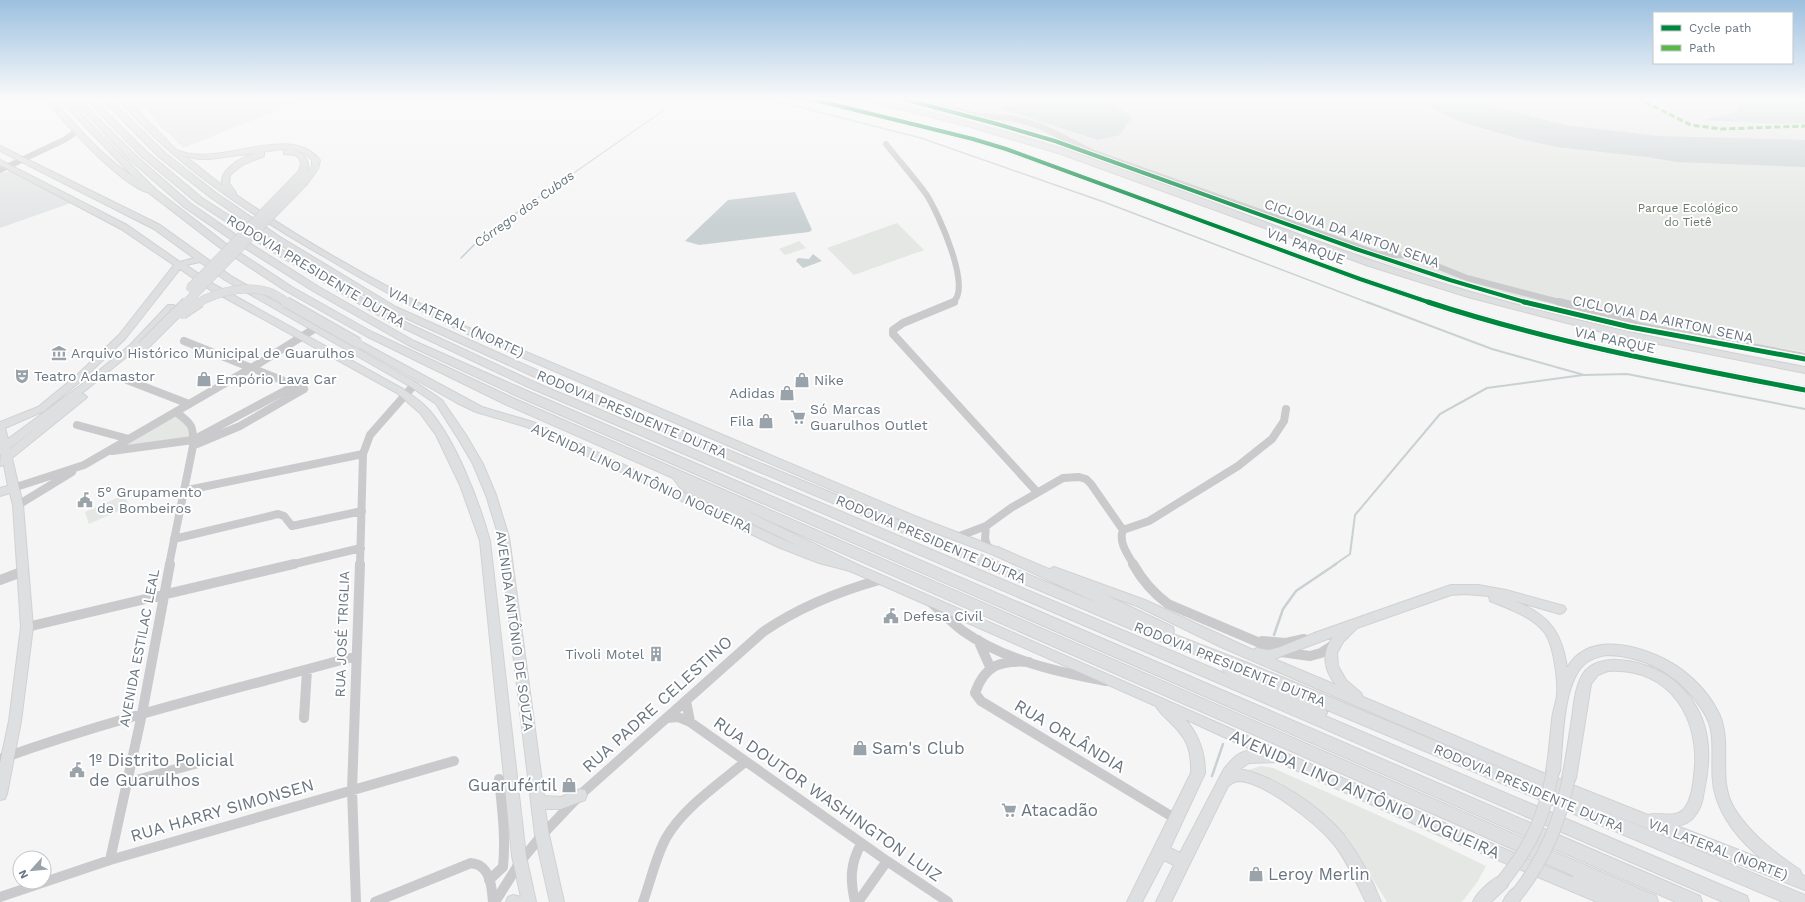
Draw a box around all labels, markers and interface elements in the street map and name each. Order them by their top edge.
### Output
legend [1653,12,1793,64]
text: Cycle path [1689,21,1751,35]
text: Path [1689,41,1715,55]
water label: Córrego dos Cubas [471,168,577,250]
street label: CICLOVIA DA AIRTON SENA [1262,195,1442,271]
park label: Parque Ecológico do Tietê [1638,201,1738,229]
street label: RODOVIA PRESIDENTE DUTRA [224,211,408,331]
street label: VIA PARQUE [1265,224,1347,268]
street label: VIA LATERAL (NORTE) [385,283,527,361]
street label: CICLOVIA DA AIRTON SENA [1571,292,1755,346]
street label: VIA PARQUE [1573,324,1657,356]
museum icon: Arquivo Histórico Municipal de Guarulhos [50,344,68,362]
place label: Arquivo Histórico Municipal de Guarulhos [71,345,355,361]
theatre icon: Teatro Adamastor [13,367,31,385]
street label: RODOVIA PRESIDENTE DUTRA [534,367,730,461]
place label: Teatro Adamastor [34,368,155,384]
shop icon: Empório Lava Car [195,370,213,388]
place label: Empório Lava Car [216,371,337,387]
shop icon: Nike [793,371,811,389]
place label: Nike [814,372,844,388]
shop icon: Adidas [778,384,796,402]
place label: Adidas [729,385,775,401]
place label: Só Marcas Guarulhos Outlet [810,401,928,433]
supermarket icon: Só Marcas Guarulhos Outlet [789,408,807,426]
shop icon: Fila [757,412,775,430]
place label: Fila [730,413,754,429]
street label: AVENIDA LINO ANTÔNIO NOGUEIRA [529,420,755,536]
place label: 5° Grupamento de Bombeiros [97,484,202,516]
public building icon: 5° Grupamento de Bombeiros [76,491,94,509]
street label: RODOVIA PRESIDENTE DUTRA [833,492,1029,586]
street label: AVENIDA ANTÔNIO DE SOUZA [493,530,537,732]
street label: AVENIDA ESTILAC LEAL [116,568,162,728]
street label: RUA JOSÉ TRIGLIA [332,570,352,698]
public building icon: Defesa Civil [882,607,900,625]
place label: Defesa Civil [903,608,984,624]
street label: RODOVIA PRESIDENTE DUTRA [1132,618,1328,710]
street label: RUA PADRE CELESTINO [578,631,736,777]
building icon: Tivoli Motel [647,645,665,663]
place label: Tivoli Motel [565,646,645,662]
street label: RUA ORLÂNDIA [1011,695,1129,777]
street label: RUA DOUTOR WASHINGTON LUIZ [710,712,946,886]
street label: AVENIDA LINO ANTÔNIO NOGUEIRA [1227,725,1503,863]
place label: Sam's Club [872,738,965,758]
shop icon: Sam's Club [851,739,869,757]
street label: RODOVIA PRESIDENTE DUTRA [1431,741,1627,835]
place label: 1º Distrito Policial de Guarulhos [89,750,235,790]
public building icon: 1º Distrito Policial de Guarulhos [68,761,86,779]
street label: RUA HARRY SIMONSEN [128,774,316,846]
place label: Guarufértil [468,775,558,795]
shop icon: Guarufértil [560,776,578,794]
place label: Atacadão [1021,800,1098,820]
supermarket icon: Atacadão [1000,801,1018,819]
street label: VIA LATERAL (NORTE) [1646,815,1790,883]
north arrow [12,850,52,890]
place label: Leroy Merlin [1268,864,1370,884]
shop icon: Leroy Merlin [1247,865,1265,883]
text: N [16,868,31,881]

